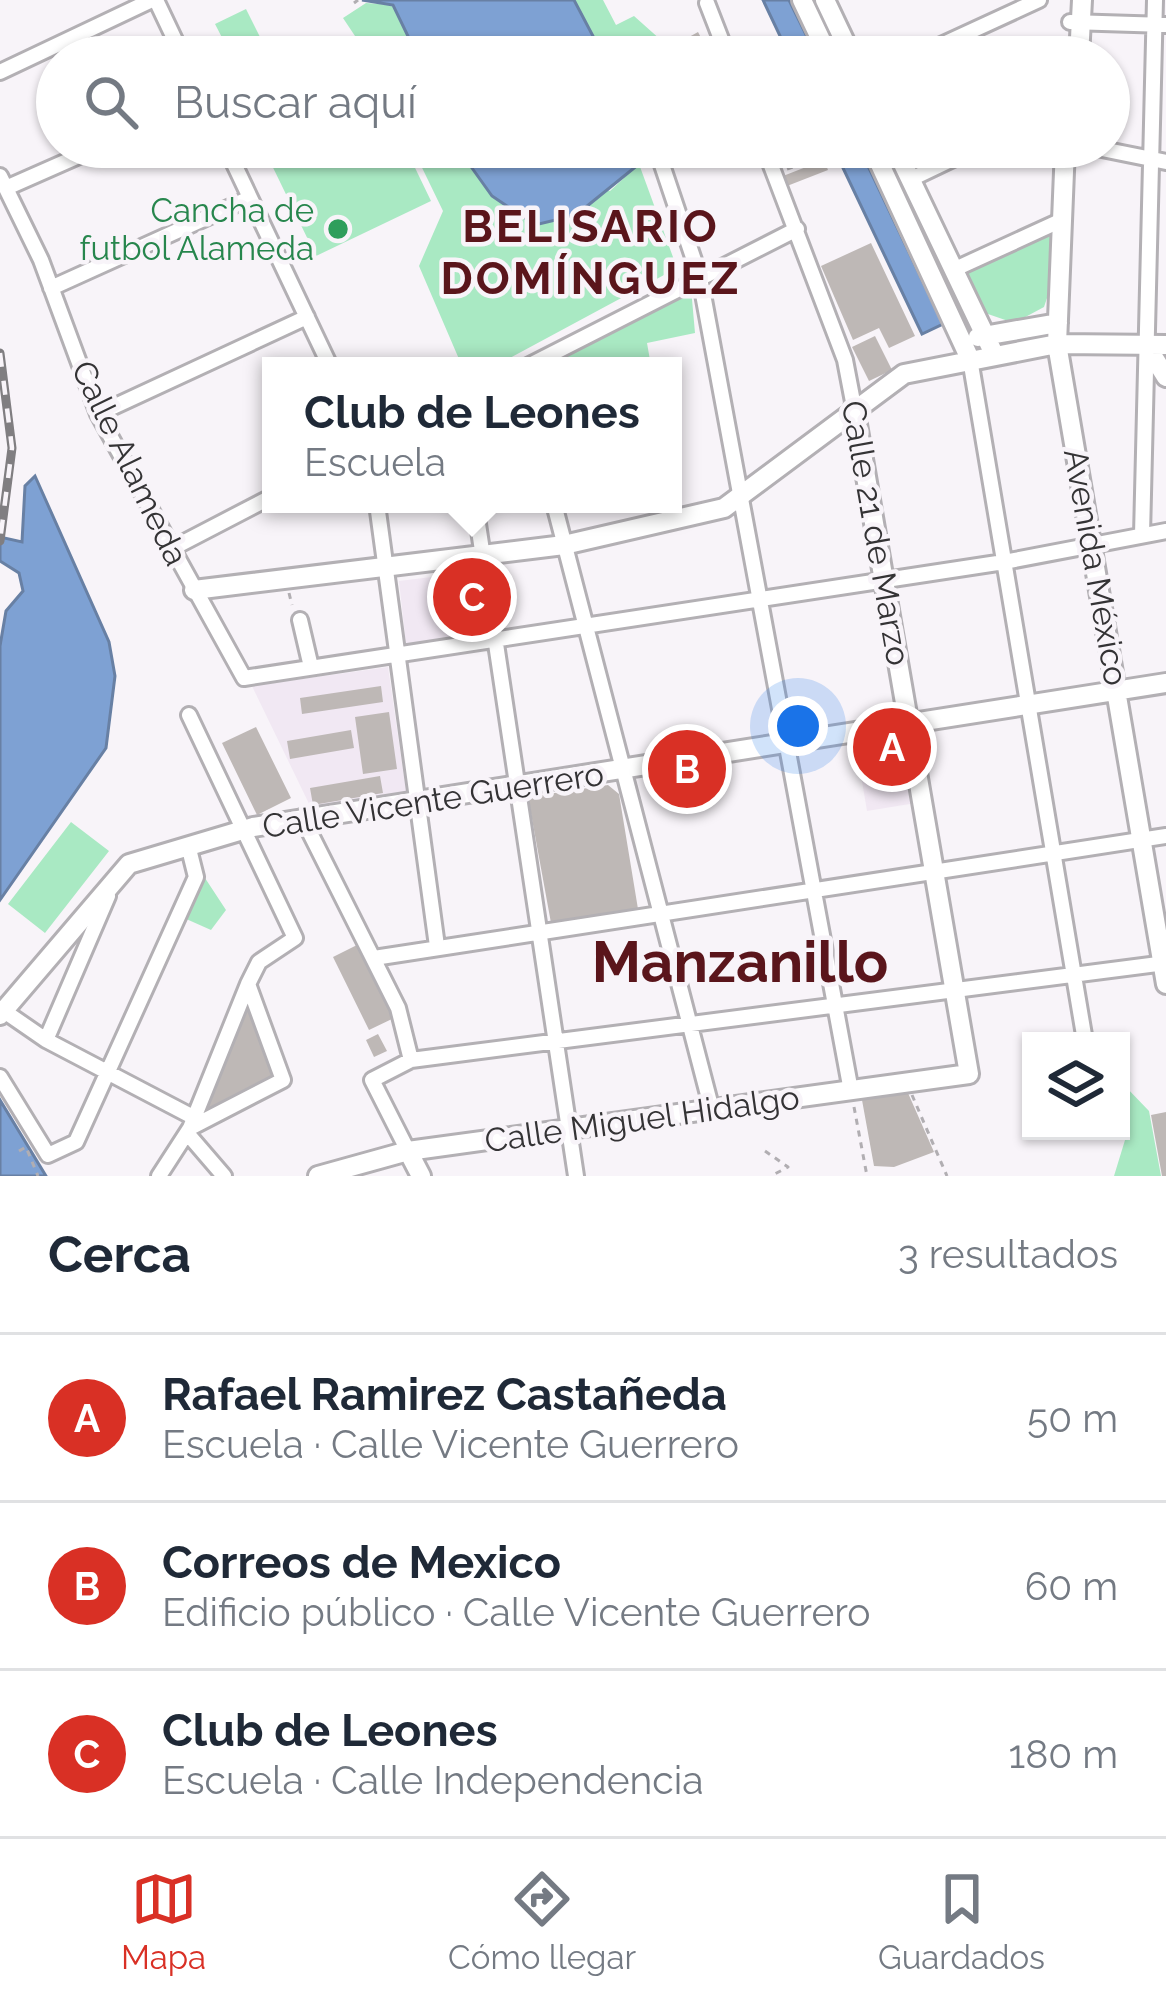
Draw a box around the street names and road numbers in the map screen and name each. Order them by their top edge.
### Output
street label: Calle Alameda [64,354,196,572]
street label: Calle 21 de Marzo [834,398,918,668]
street label: Avenida México [1056,446,1136,688]
street label: Calle Vicente Guerrero [260,754,606,846]
street label: Calle Miguel Hidalgo [482,1078,802,1160]

